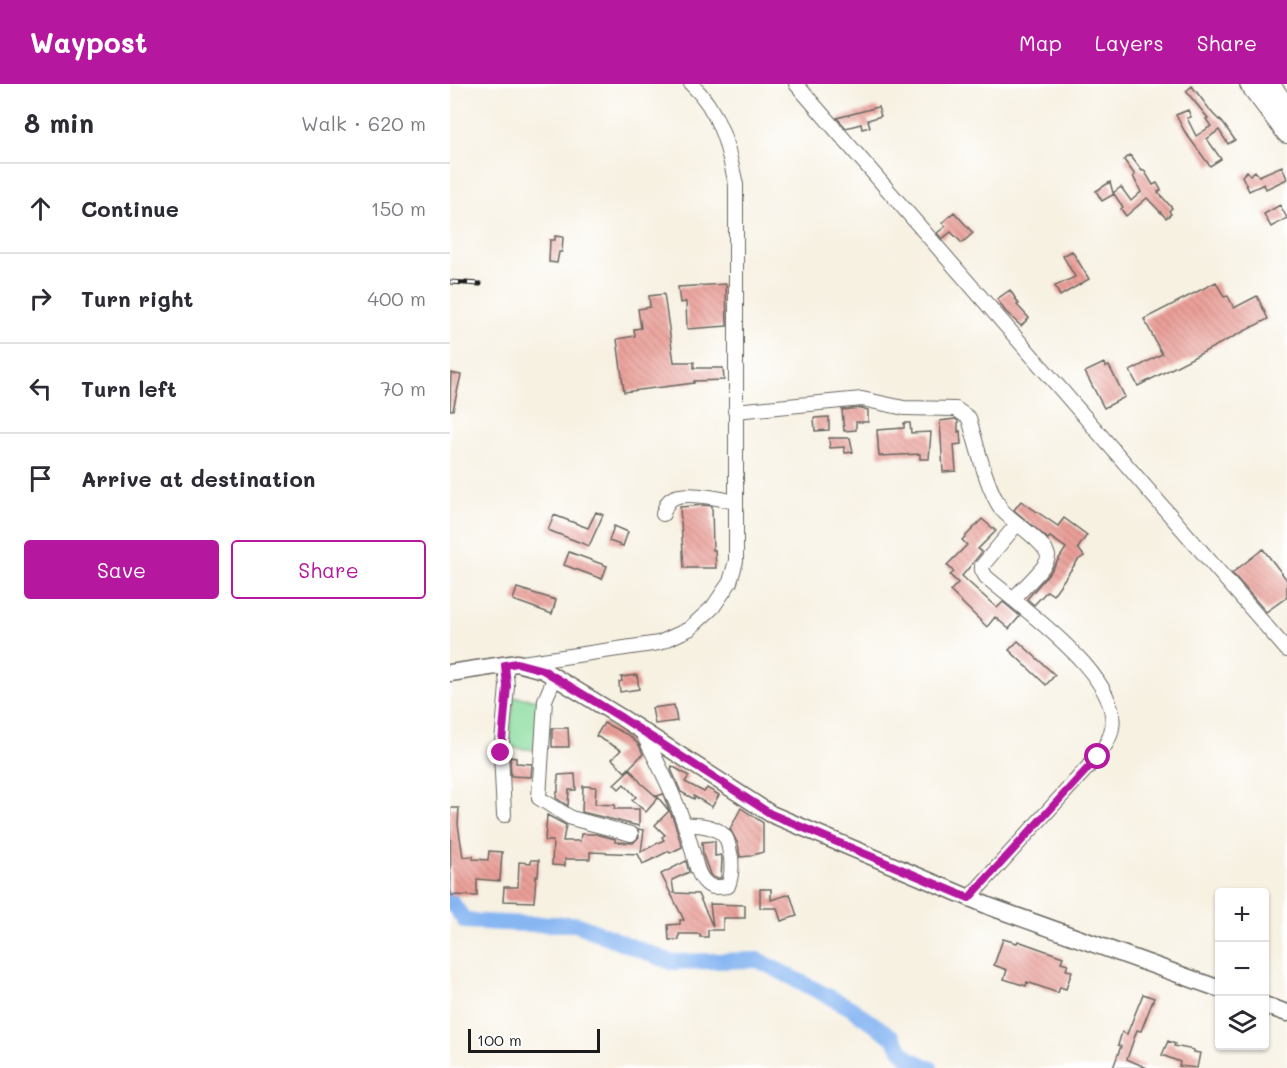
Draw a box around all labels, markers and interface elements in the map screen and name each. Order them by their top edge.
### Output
text: Waypost [30,24,147,60]
text: Map [1019,29,1062,56]
text: Layers [1095,29,1164,56]
text: Share [1197,29,1257,56]
text: 8 min [24,106,94,140]
text: Walk · 620 m [301,110,426,136]
icon: ahead [24,192,57,225]
text: Continue [81,194,179,223]
text: 150 m [371,195,426,221]
icon: right [24,282,57,315]
text: Turn right [81,284,193,313]
text: 400 m [367,285,426,311]
icon: left [24,372,57,405]
text: Turn left [81,374,177,403]
text: 70 m [380,375,426,401]
icon: arrive [24,462,57,495]
text: Arrive at destination [81,464,316,493]
button: Save [24,540,219,599]
button: Share [231,540,426,599]
route end [487,739,513,765]
route start [1084,743,1110,769]
map controls [1215,888,1269,1050]
button: + [1215,888,1269,942]
button: − [1215,942,1269,996]
button: layers [1215,996,1269,1050]
scale bar [468,1026,600,1054]
text: 100 m [477,1029,522,1050]

